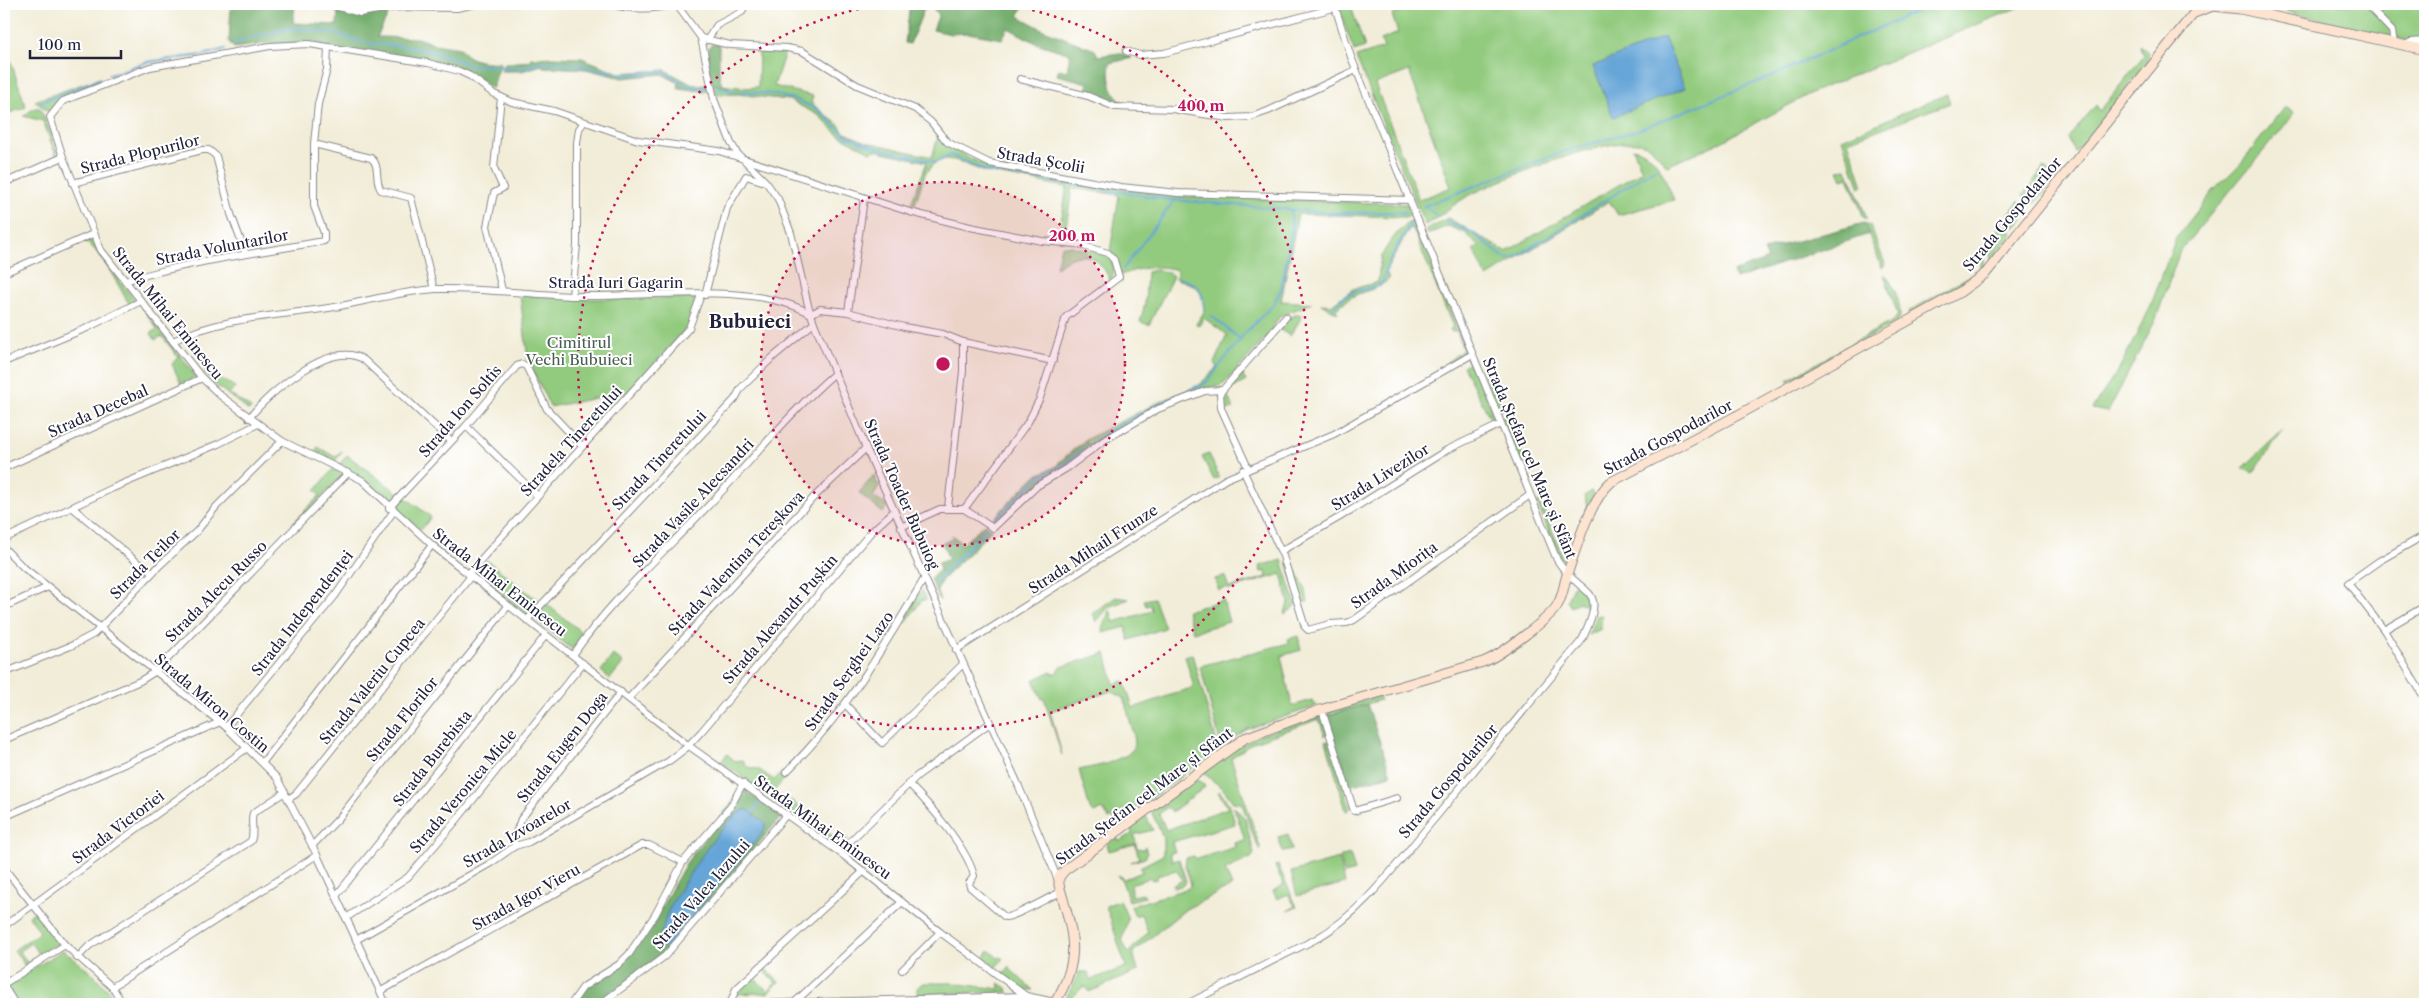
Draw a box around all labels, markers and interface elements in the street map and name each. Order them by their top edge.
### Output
scale bar [30,28,121,60]
text: 100 m [38,35,81,54]
text: 400 m [1178,96,1224,115]
street label: Strada Plopurilor [78,130,202,178]
street label: Strada Școlii [996,143,1087,177]
street label: Strada Gospodarilor [1959,152,2066,275]
street label: Strada Voluntarilor [154,225,291,269]
text: 200 m [1049,226,1095,245]
street label: Strada Mihai Eminescu [109,243,227,383]
street label: Strada Iuri Gagarin [549,273,684,292]
district label: Bubuieci [709,311,792,333]
park label: Cimitirul Vechi Bubuieci [524,333,633,369]
street label: Strada Ștefan cel Mare și Sfânt [1479,354,1581,562]
centre of rings [934,355,952,373]
street label: Strada Ion Soltîs [415,361,505,461]
street label: Strada Decebal [45,380,151,442]
street label: Stradela Tineretului [516,381,626,500]
street label: Strada Gospodarilor [1600,395,1736,479]
street label: Strada Tineretului [608,406,710,514]
street label: Strada Toader Bubuiog [860,416,944,572]
street label: Strada Vasile Alecsandri [628,434,758,571]
street label: Strada Livezilor [1328,439,1433,515]
street label: Strada Valentina Tereșkova [664,487,808,639]
street label: Strada Mihail Frunze [1025,500,1161,598]
street label: Strada Teilor [106,524,185,603]
street label: Strada Mihai Eminescu [429,524,571,640]
street label: Strada Alecu Russo [161,536,271,646]
street label: Strada Miorița [1347,537,1441,613]
street label: Strada Independenței [247,546,357,680]
street label: Strada Alexandr Pușkin [719,550,842,688]
street label: Strada Serghei Lazo [801,607,897,735]
street label: Strada Valeriu Cupcea [315,614,429,748]
street label: Strada Miron Costin [151,649,274,757]
street label: Strada Florilor [362,672,442,765]
street label: Strada Eugen Doga [513,688,611,806]
street label: Strada Burebista [389,706,476,810]
street label: Strada Gospodarilor [1395,719,1502,842]
street label: Strada Ștefan cel Mare și Sfânt [1052,723,1237,869]
street label: Strada Veronica Micle [406,725,520,857]
street label: Strada Mihai Eminescu [751,771,895,883]
street label: Strada Victoriei [68,786,168,868]
street label: Strada Izvoarelor [459,794,575,872]
street label: Strada Valea Iazului [648,835,754,953]
street label: Strada Igor Vieru [469,859,583,935]

